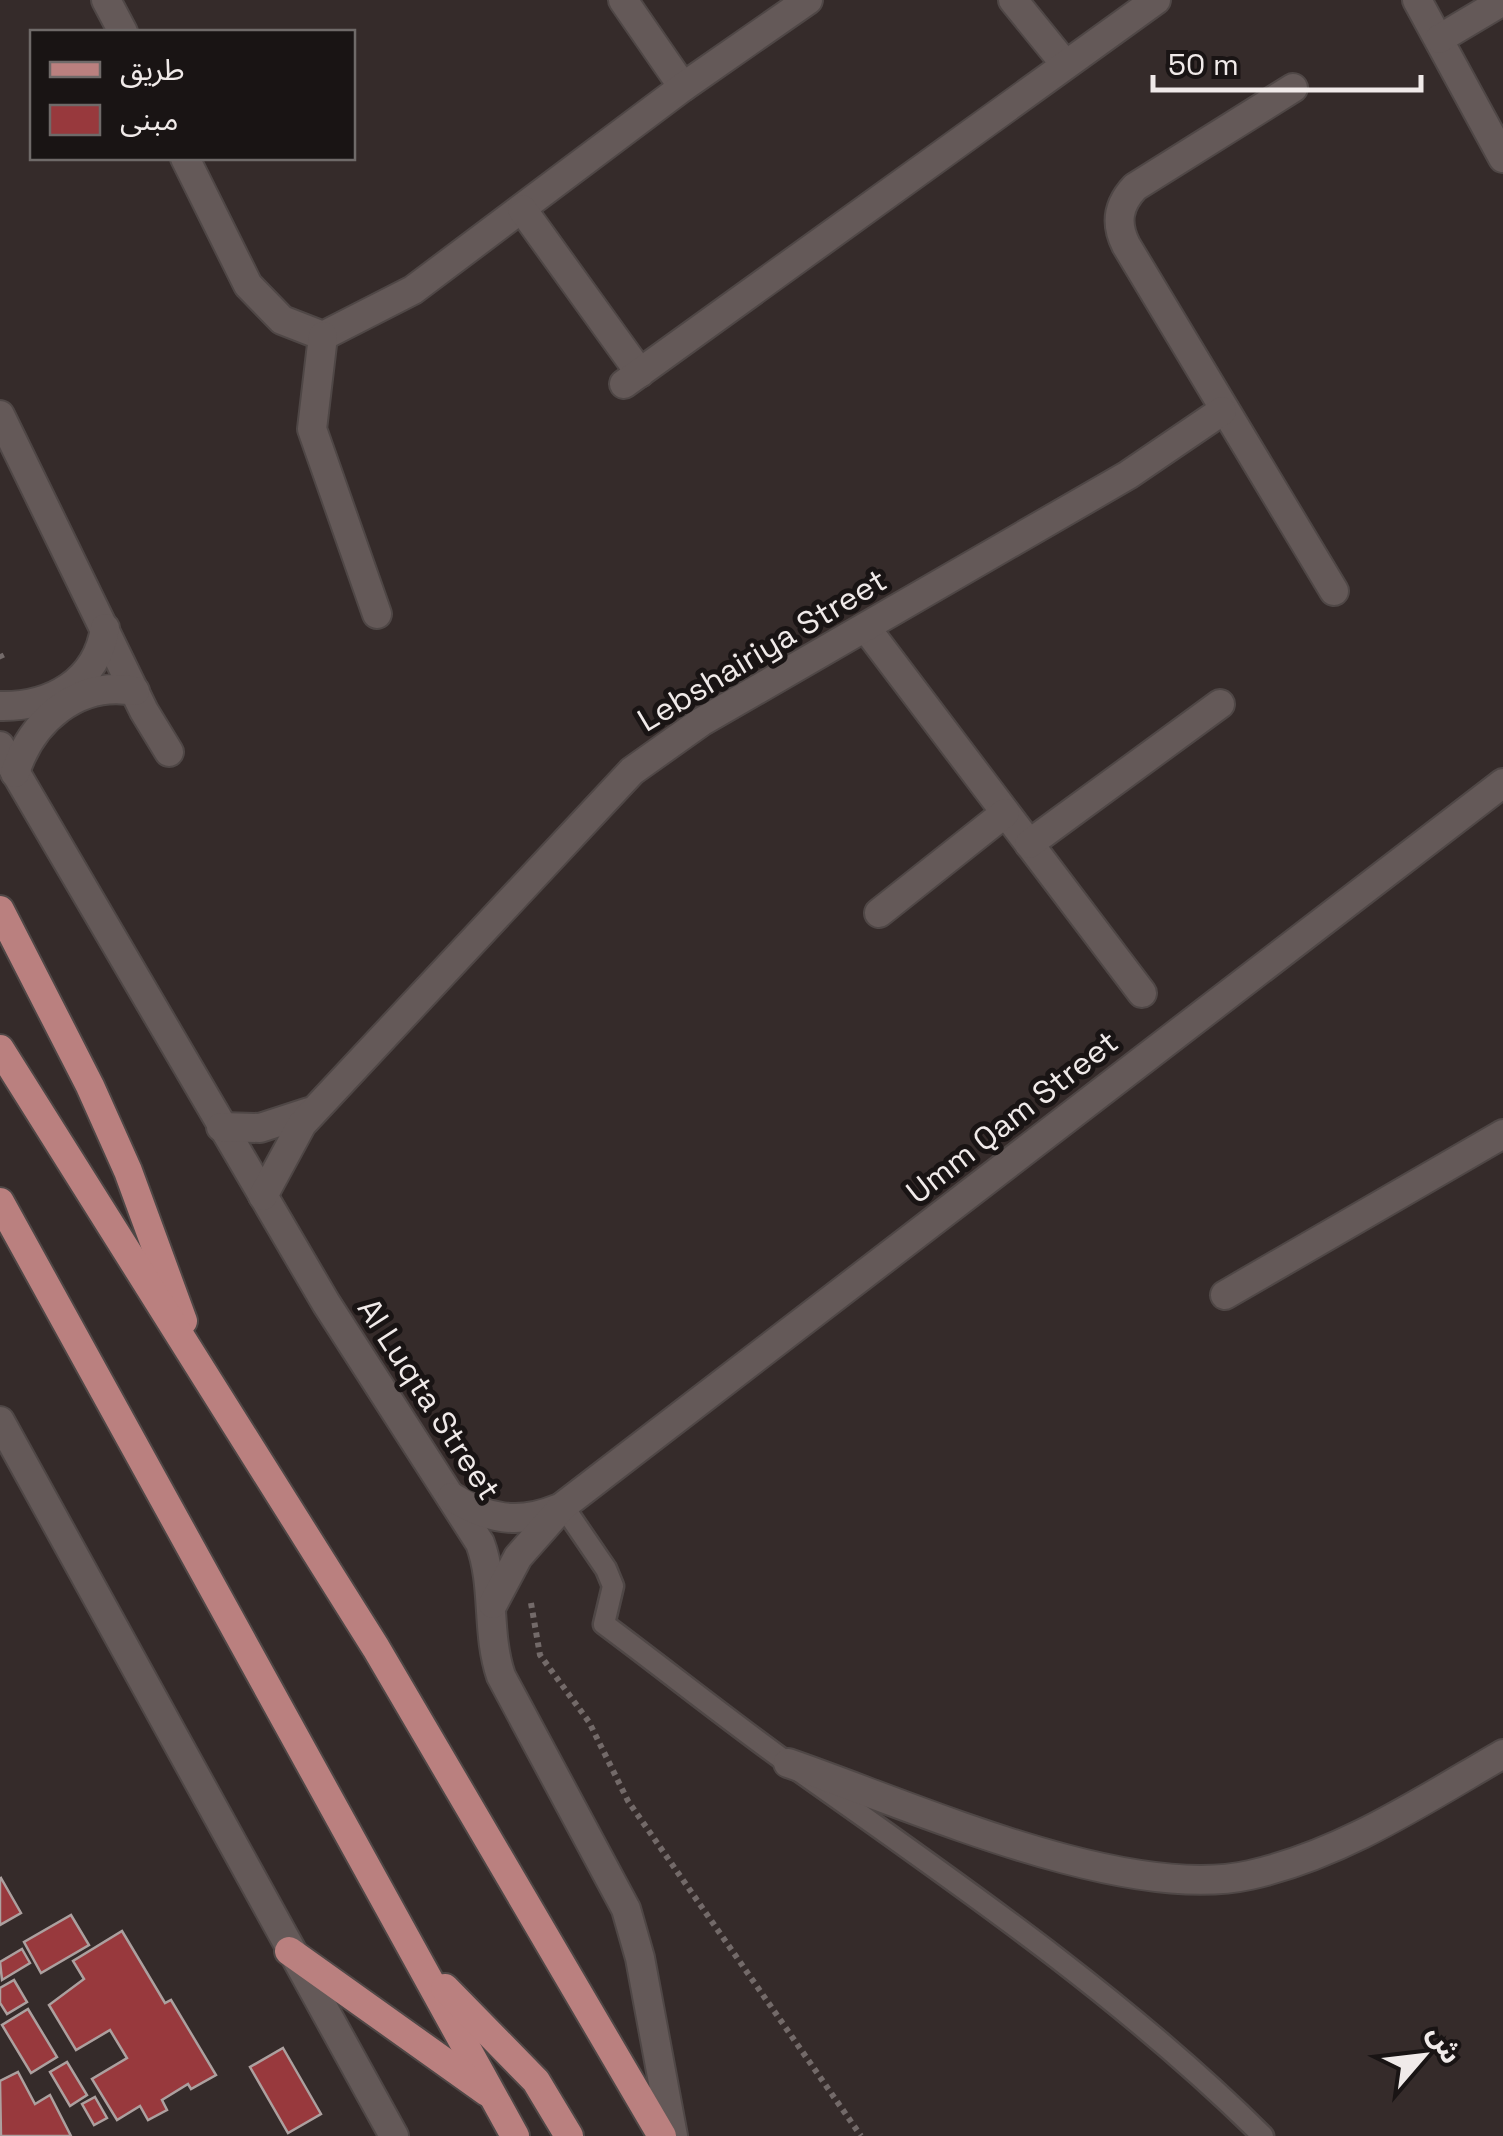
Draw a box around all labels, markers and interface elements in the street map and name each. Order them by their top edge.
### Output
legend [30,30,355,160]
scale bar [1153,30,1420,92]
text: 50 m [1168,45,1239,84]
text: طريق [120,50,185,89]
text: مبنى [120,100,178,139]
street label: Lebshairiya Street [630,560,894,740]
street label: Umm Qam Street [898,1022,1126,1212]
street label: Al Luqta Street [349,1290,509,1508]
north arrow [1373,2006,1473,2106]
text: ش [1420,2019,1470,2070]

